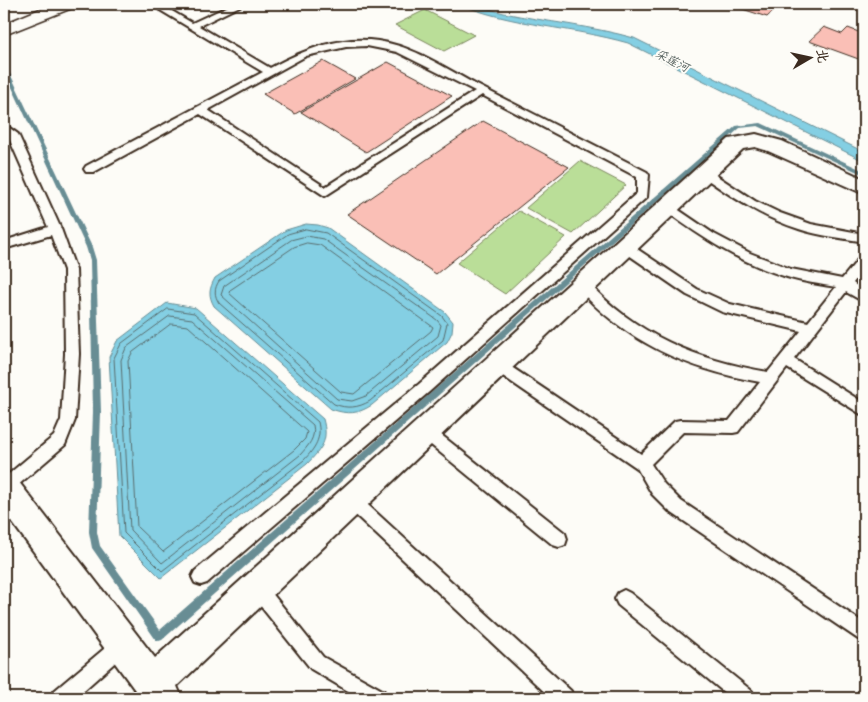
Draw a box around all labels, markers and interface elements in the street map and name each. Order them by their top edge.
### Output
north arrow [786,32,836,82]
water label: 采莲河 [653,46,693,77]
text: 北 [813,48,832,64]

